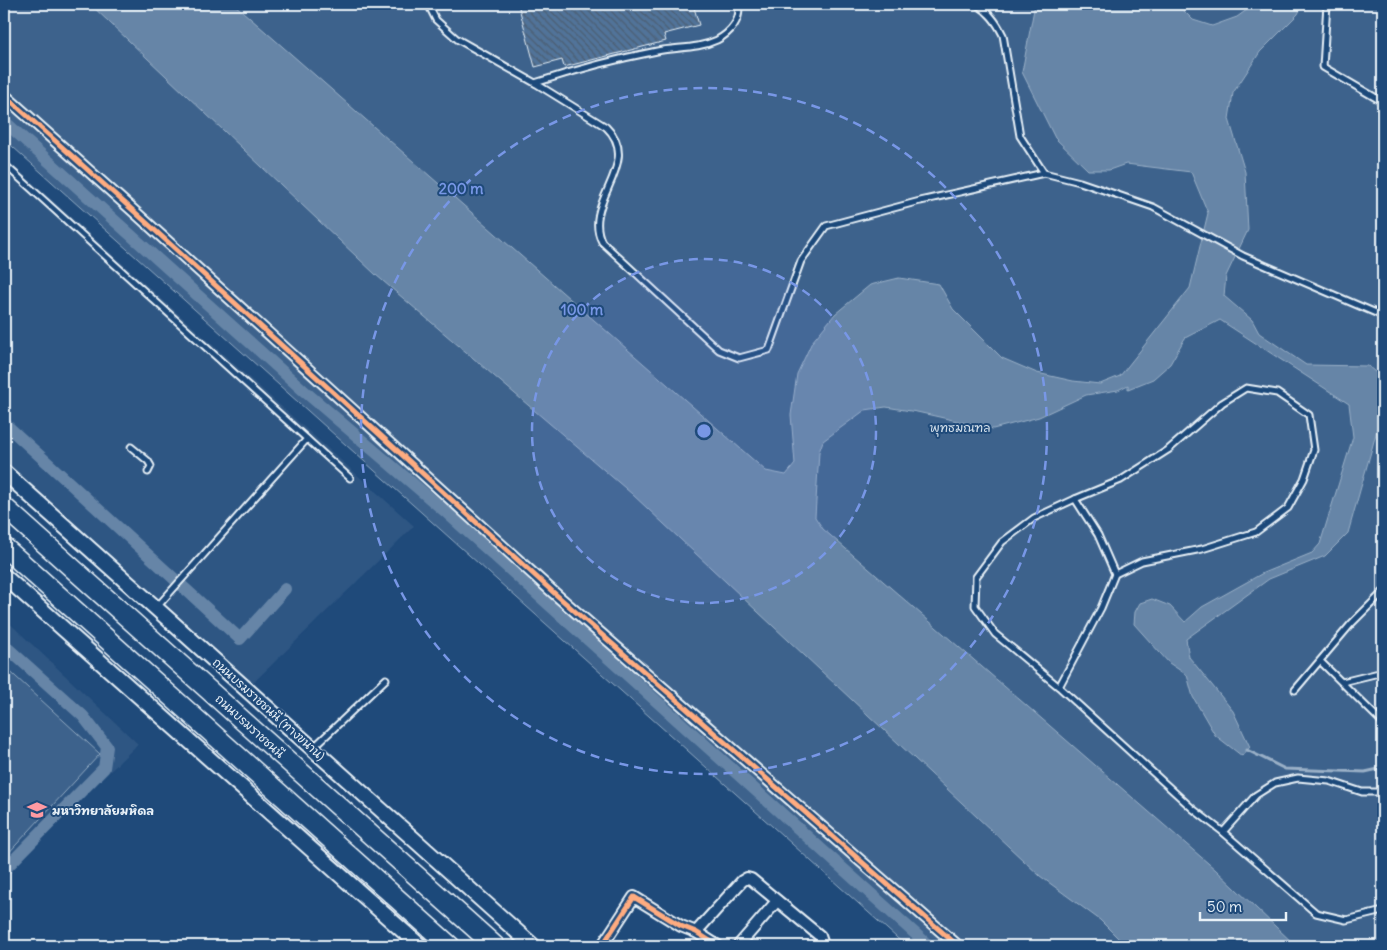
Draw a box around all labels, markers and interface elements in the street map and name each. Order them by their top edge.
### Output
text: 200 m [439,179,483,198]
text: 100 m [561,300,603,319]
park label: พุทธมณฑล [930,420,990,437]
centre of rings [695,422,713,440]
street label: ถนนบรมราชชนนี (ทางขนาน) [210,655,328,763]
street label: ถนนบรมราชชนนี [213,691,287,761]
school or university icon: มหาวิทยาลัยมหิดล [26,799,48,821]
place label: มหาวิทยาลัยมหิดล [52,803,154,818]
scale bar [1200,890,1286,922]
text: 50 m [1207,897,1242,916]

